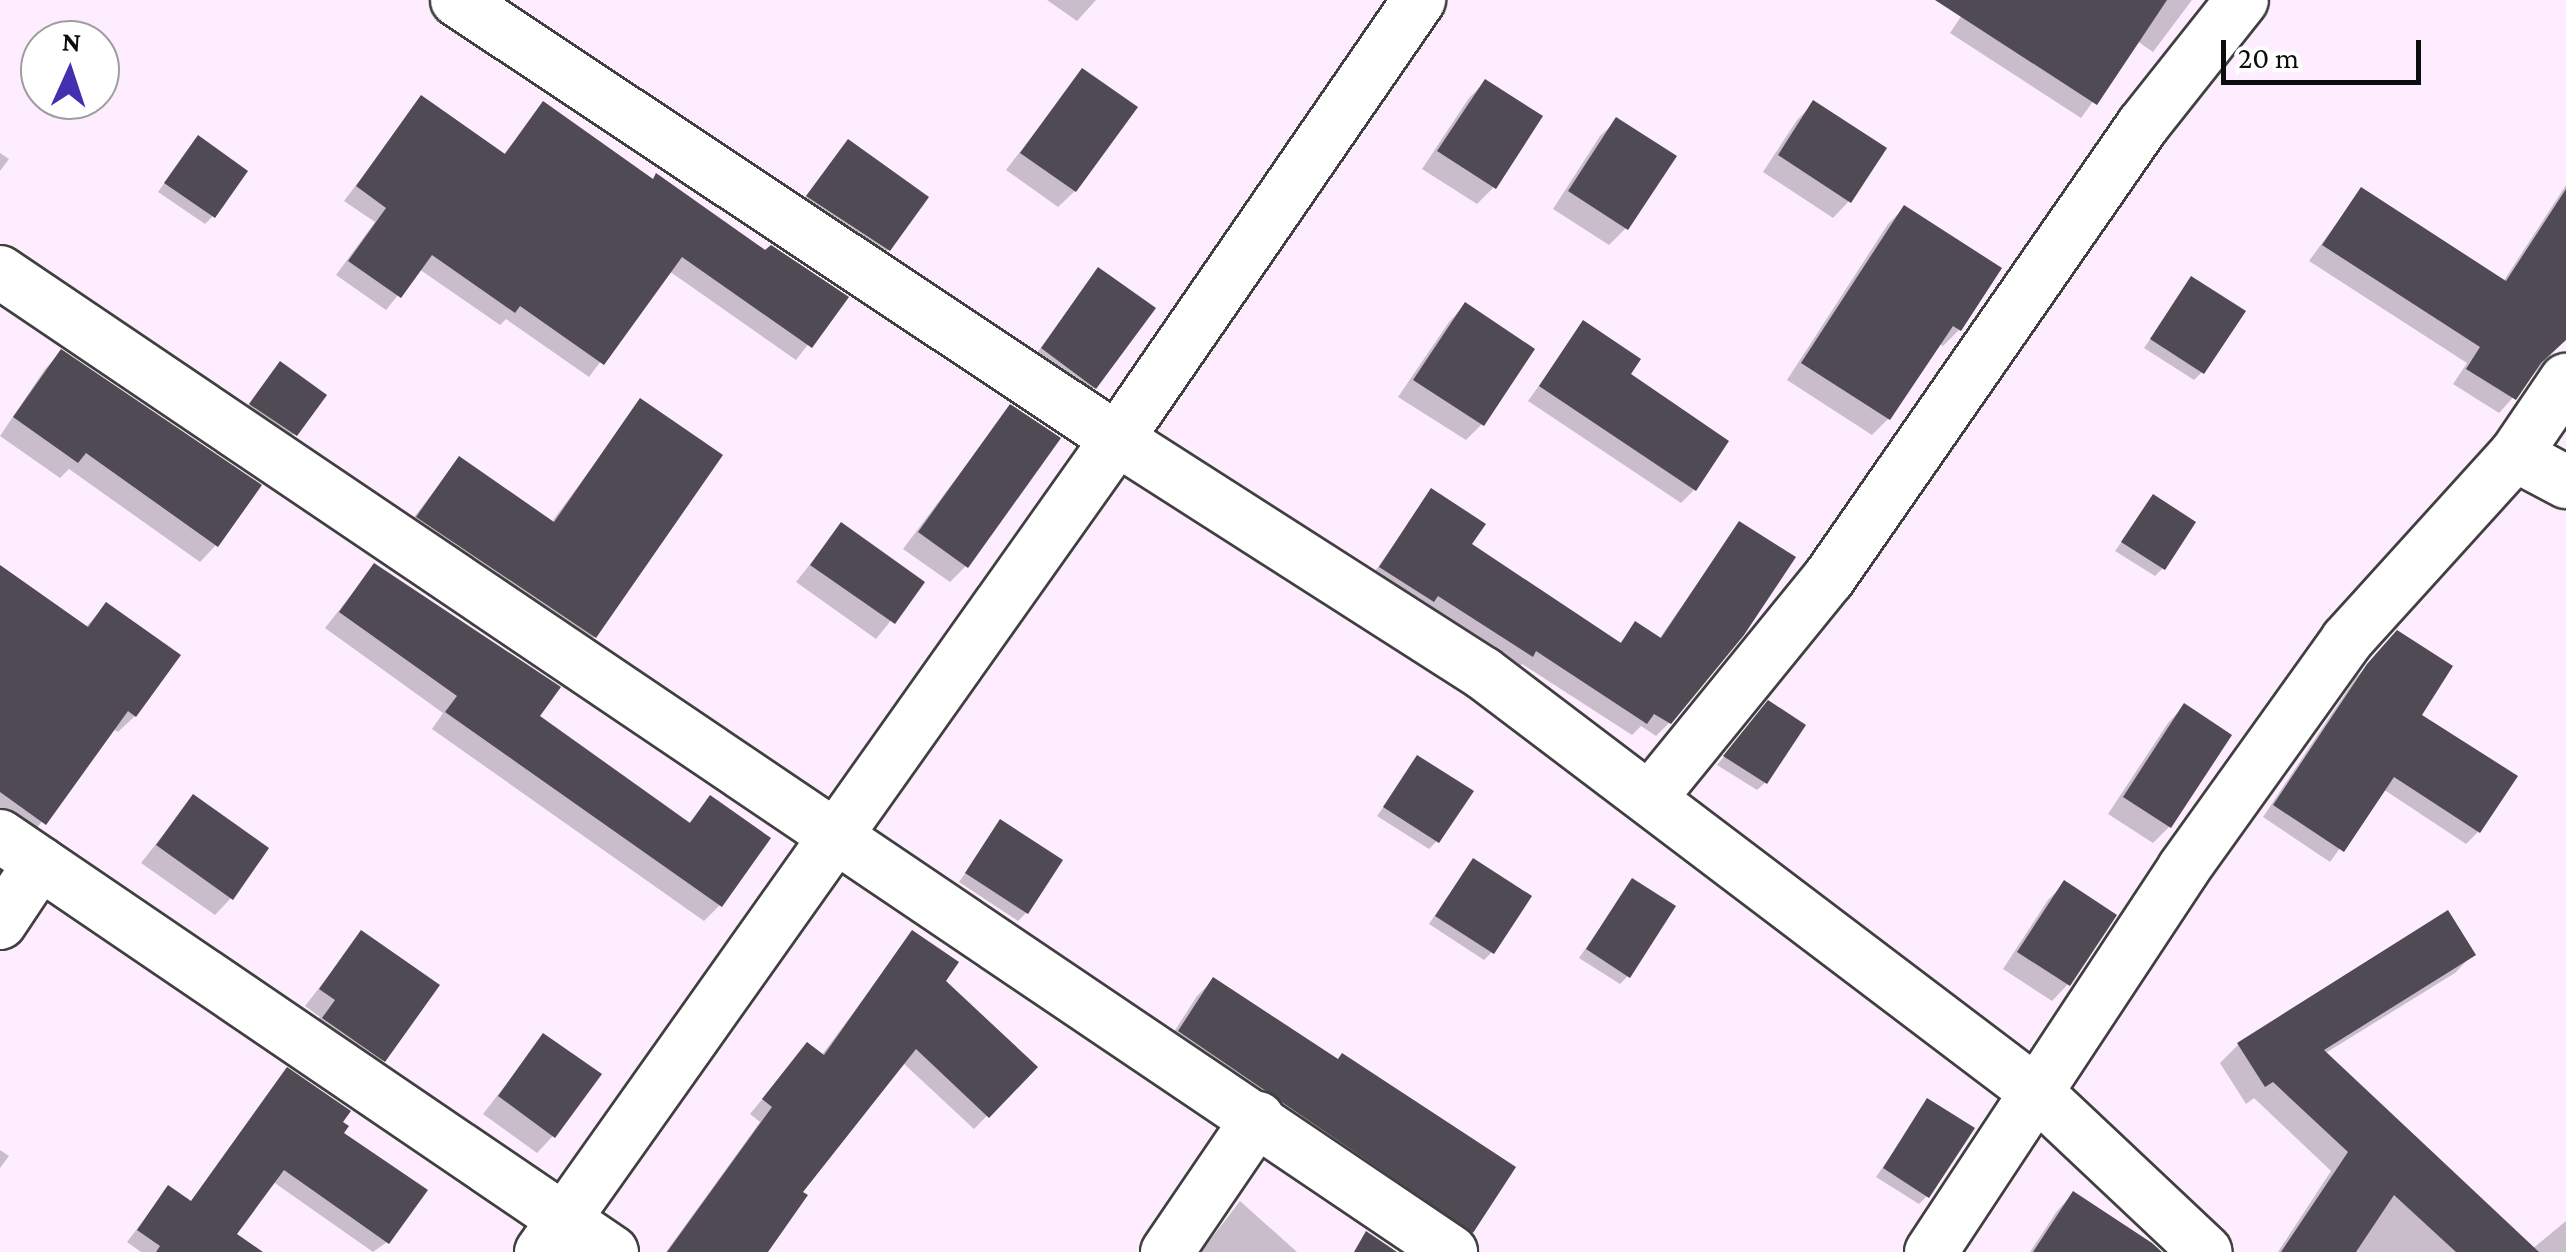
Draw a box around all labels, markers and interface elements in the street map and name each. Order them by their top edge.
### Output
north arrow [20,20,120,120]
scale bar [2226,20,2426,82]
text: N [61,26,82,58]
text: 20 m [2238,41,2299,74]

